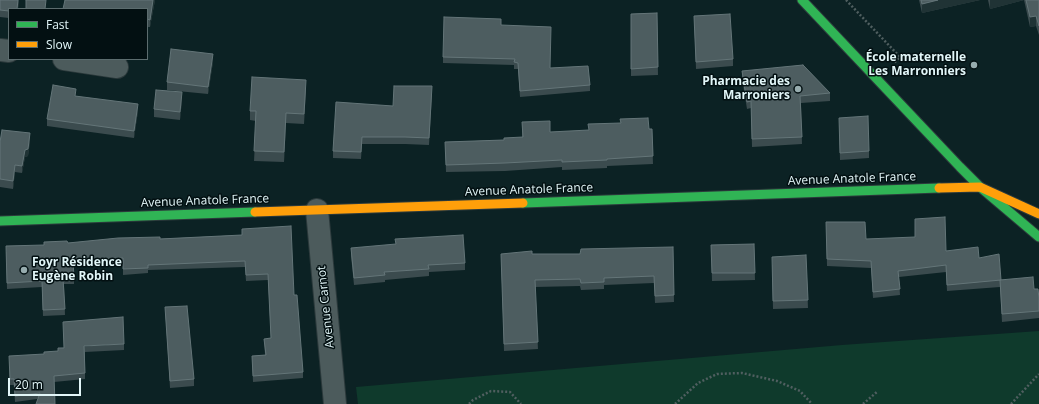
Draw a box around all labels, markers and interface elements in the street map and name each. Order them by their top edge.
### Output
legend [8,8,148,60]
text: Fast [46,16,69,33]
text: Slow [46,36,72,53]
place label: École maternelle Les Marronniers [866,51,966,79]
marker: École maternelle Les Marronniers [969,60,979,70]
place label: Pharmacie des Marroniers [702,75,790,103]
marker: Pharmacie des Marroniers [793,84,803,94]
street label: Avenue Anatole France [788,170,916,188]
street label: Avenue Anatole France [465,181,593,199]
street label: Avenue Anatole France [141,192,269,210]
place label: Foyr Résidence Eugène Robin [32,256,122,284]
marker: Foyr Résidence Eugène Robin [19,265,29,275]
street label: Avenue Carnot [315,265,337,349]
scale bar [10,370,83,396]
text: 20 m [15,376,43,393]

